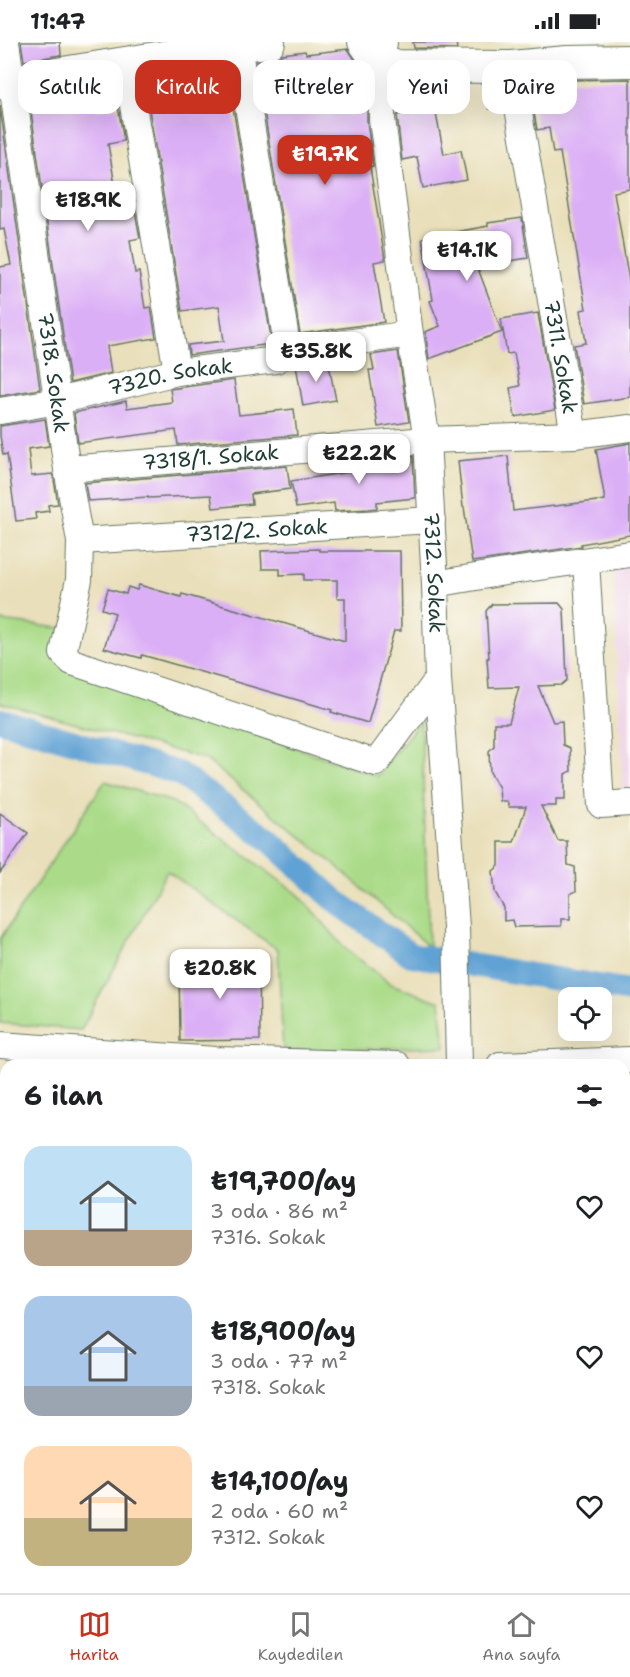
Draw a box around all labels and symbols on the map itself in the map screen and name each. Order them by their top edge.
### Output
pin: ₺19.7K [276,135,374,186]
pin: ₺18.9K [39,181,137,232]
pin: ₺14.1K [418,231,516,282]
street label: 7311. Sokak [537,298,584,416]
street label: 7318. Sokak [31,310,76,435]
pin: ₺35.8K [267,332,365,383]
street label: 7320. Sokak [105,351,234,402]
pin: ₺22.2K [310,434,408,485]
street label: 7318/1. Sokak [141,438,280,477]
street label: 7312. Sokak [417,511,451,634]
street label: 7312/2. Sokak [185,512,329,549]
pin: ₺20.8K [171,949,269,1000]

